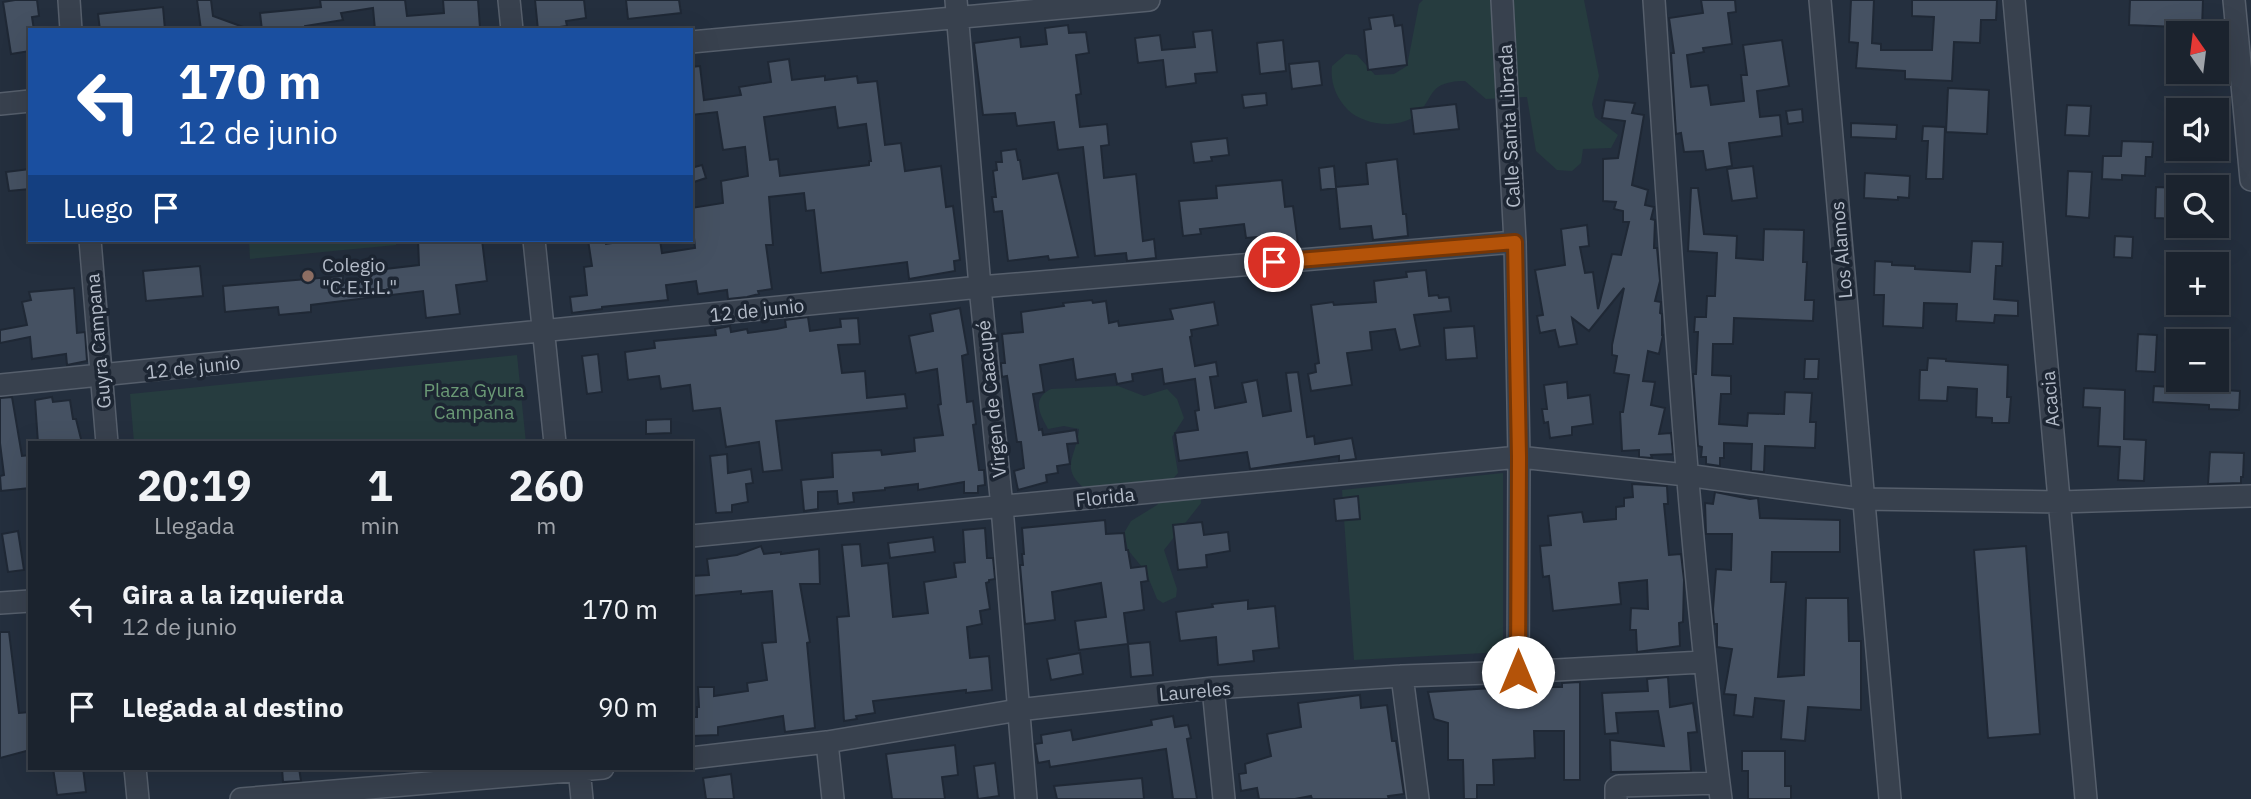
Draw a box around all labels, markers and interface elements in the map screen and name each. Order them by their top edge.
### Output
north arrow [2166,21,2230,84]
map controls [2166,21,2229,392]
street label: Calle Santa Librada [1493,44,1525,208]
text: 170 m [178,49,322,112]
icon: left [63,56,154,147]
button: sound [2166,98,2229,161]
text: 12 de junio [178,111,338,153]
button: search [2166,175,2229,238]
icon: arrive [147,189,185,227]
text: Luego [63,191,133,225]
street label: Los Alamos [1825,200,1857,300]
pin [1244,232,1304,292]
icon: arrive [1255,243,1293,281]
button: + [2166,252,2229,315]
place label: Colegio "C.E.I.L." [322,253,397,299]
marker: Colegio "C.E.I.L." [300,268,316,284]
street label: Guyra Campana [80,272,116,410]
street label: 12 de junio [709,293,805,327]
street label: Virgen de Caacupé [971,319,1011,479]
button: − [2166,329,2229,392]
street label: 12 de junio [145,350,241,384]
street label: Acacia [2036,370,2064,428]
park label: Plaza Gyura Campana [424,378,524,424]
text: 20:19 [137,458,252,513]
text: 1 [367,458,393,513]
text: 260 [508,458,584,513]
street label: Florida [1074,482,1136,512]
text: Llegada [154,510,234,540]
text: min [361,510,399,540]
text: m [536,510,556,540]
text: Gira a la izquierda [122,577,344,611]
icon: left [63,590,101,628]
text: 170 m [582,592,658,626]
text: 12 de junio [122,611,237,641]
position arrow [1481,635,1555,709]
street label: Laureles [1158,676,1232,706]
icon: arrive [63,688,101,726]
text: Llegada al destino [122,690,344,724]
text: 90 m [598,690,658,724]

